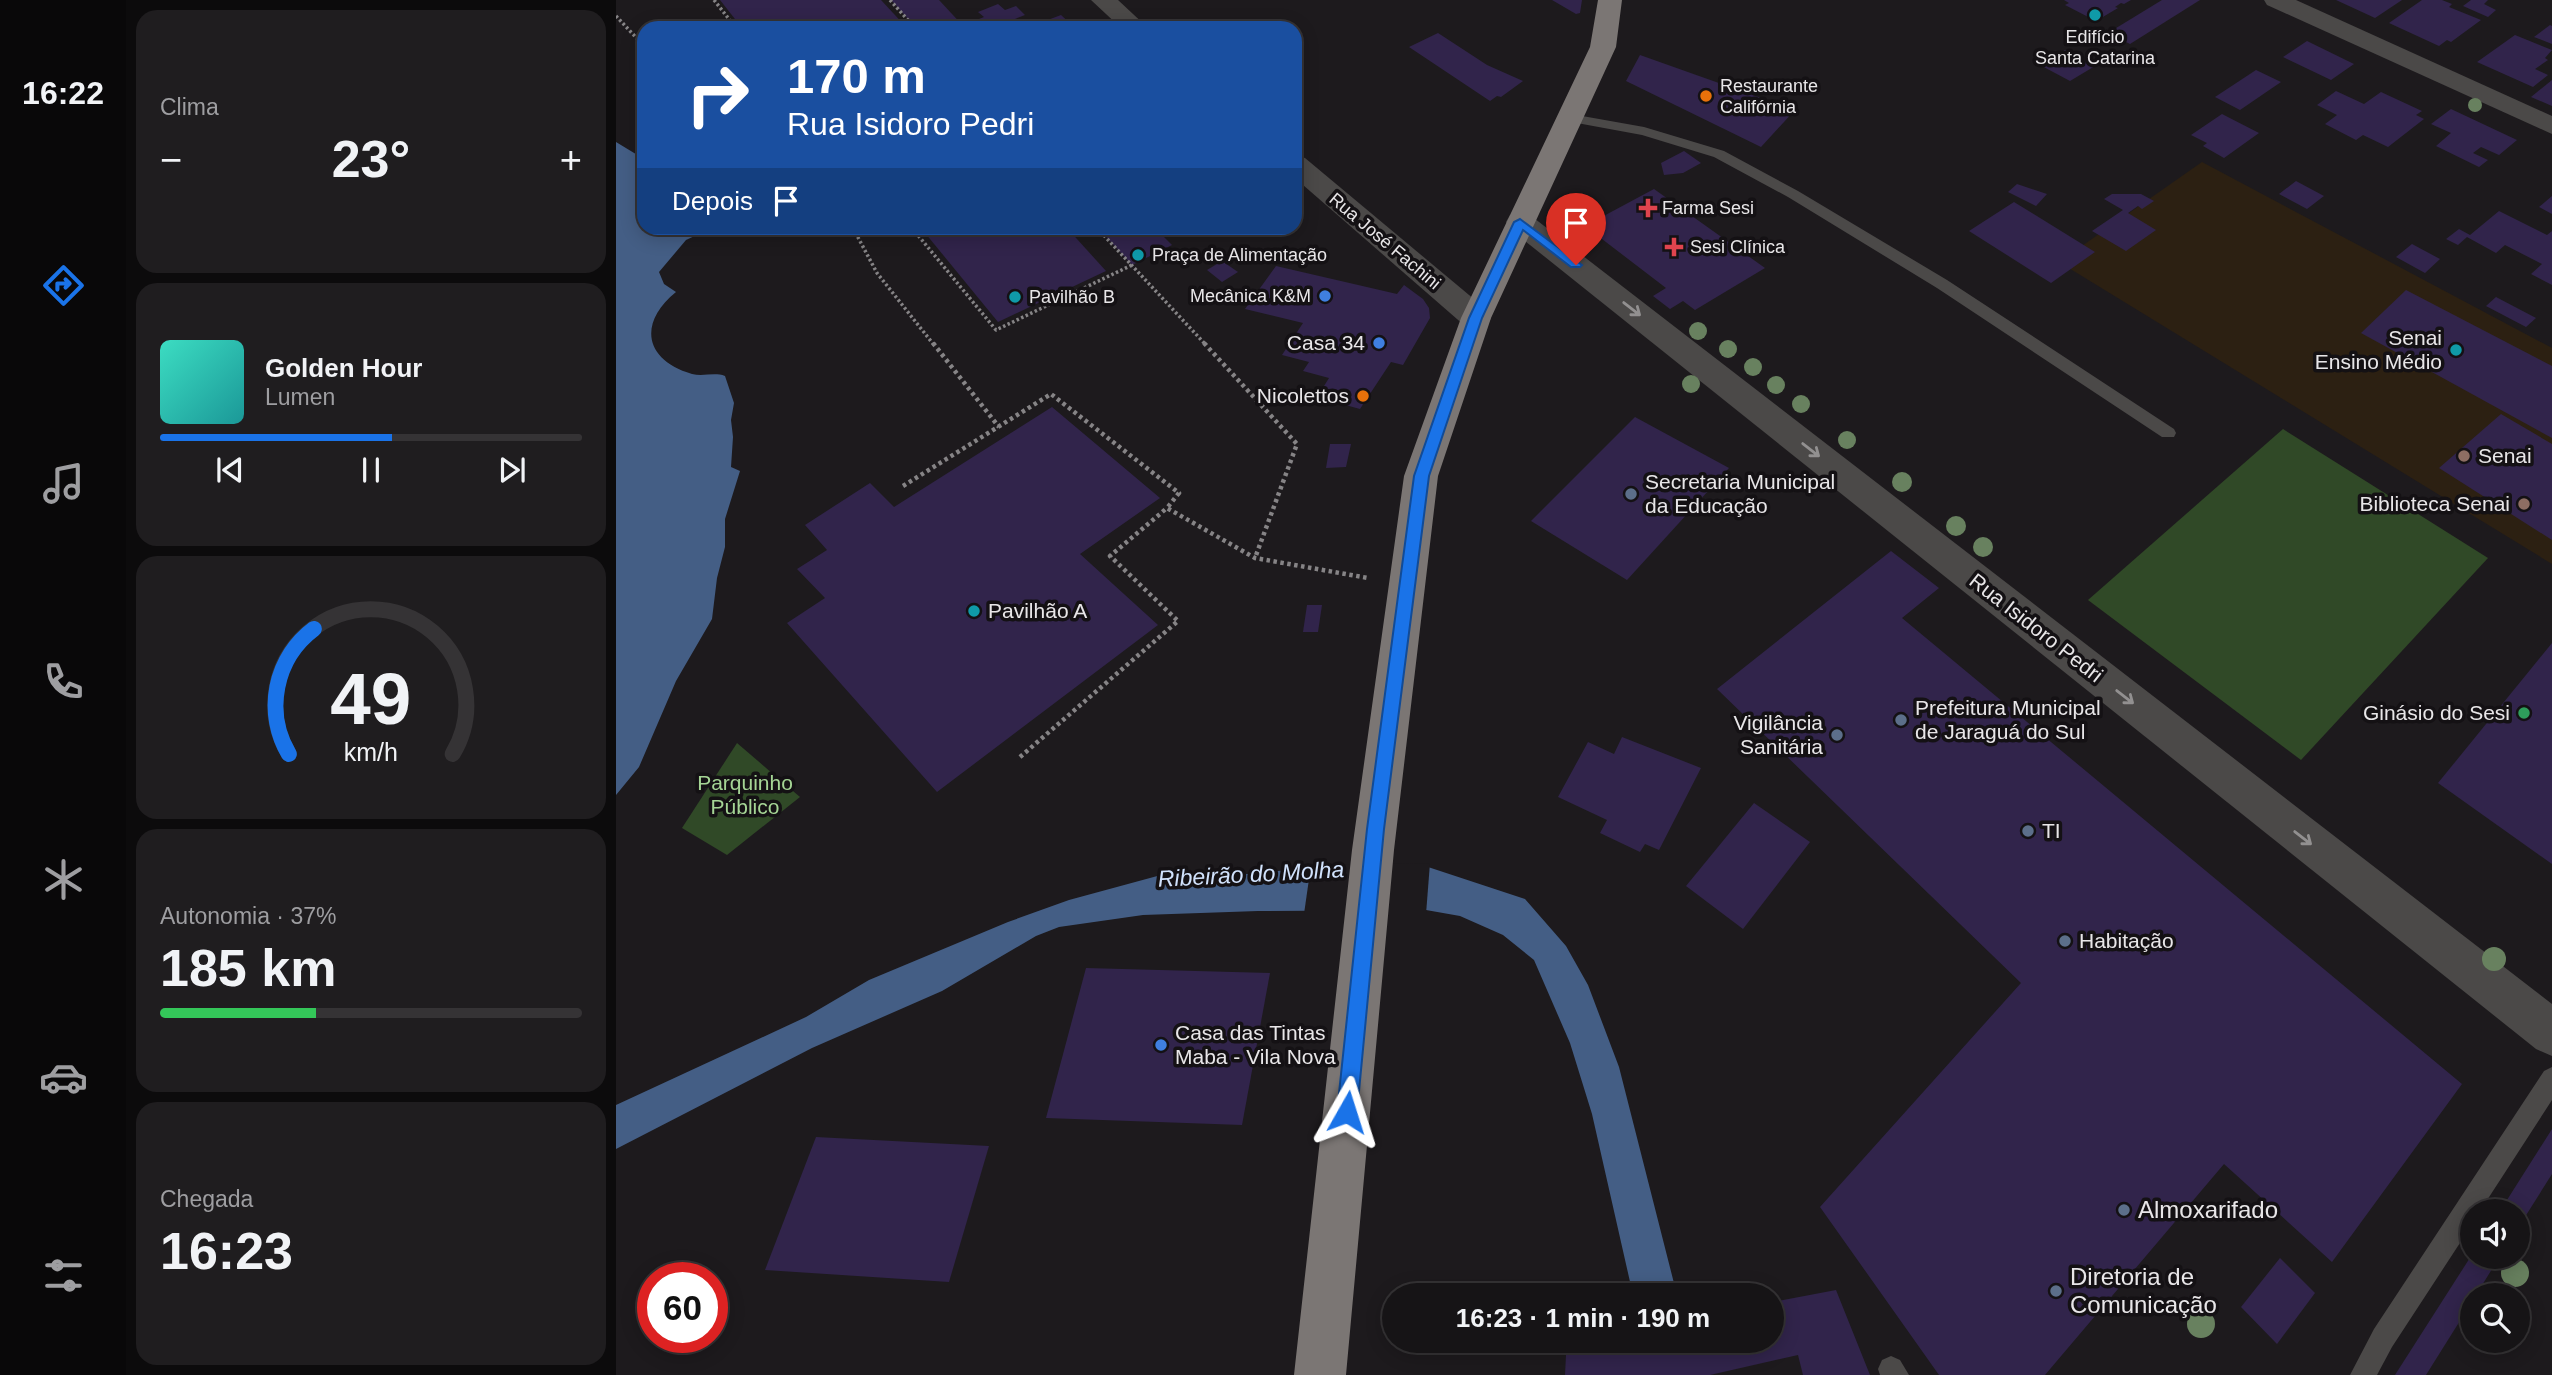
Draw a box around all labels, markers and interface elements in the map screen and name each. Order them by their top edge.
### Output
marker: Edifício Santa Catarina [2087,7,2103,23]
place label: Edifício Santa Catarina [2035,27,2156,68]
icon: right [672,49,763,140]
text: 170 m [787,49,926,103]
text: 16:22 [22,75,104,111]
place label: Restaurante Califórnia [1720,76,1818,117]
marker: Restaurante Califórnia [1698,88,1714,104]
text: Clima [160,94,219,120]
text: Rua Isidoro Pedri [787,106,1034,142]
text: 23° [332,130,410,188]
text: − [160,139,182,181]
text: + [560,139,582,181]
icon: arrive [767,182,805,220]
text: Depois [672,186,753,216]
street label: Rua José Fachini [1325,189,1445,293]
pin [1546,193,1606,265]
place label: Farma Sesi [1662,198,1754,218]
marker: Farma Sesi [1640,200,1656,216]
icon: arrive [1557,204,1595,242]
marker: Sesi Clínica [1664,237,1684,257]
place label: Sesi Clínica [1690,237,1786,257]
place label: Praça de Alimentação [1152,245,1327,265]
marker: Praça de Alimentação [1130,247,1146,263]
icon: directions [39,261,88,310]
place label: Mecânica K&M [1190,286,1311,306]
place label: Pavilhão B [1029,287,1115,307]
marker: Mecânica K&M [1317,288,1333,304]
marker: Pavilhão B [1007,289,1023,305]
one-way arrow [1623,302,1641,317]
place label: Senai Ensino Médio [2315,326,2442,373]
place label: Casa 34 [1287,331,1365,354]
marker: Casa 34 [1371,335,1387,351]
marker: Senai Ensino Médio [2448,342,2464,358]
text: Golden Hour [265,353,422,383]
text: Lumen [265,384,335,410]
place label: Nicolettos [1257,384,1349,407]
marker: Nicolettos [1355,388,1371,404]
one-way arrow [1801,443,1820,458]
place label: Senai [2478,444,2532,467]
marker: Senai [2456,448,2472,464]
icon: previous [211,451,249,489]
icon: pause [352,451,390,489]
icon: next [493,451,531,489]
icon: music [39,459,88,508]
place label: Secretaria Municipal da Educação [1645,470,1835,517]
marker: Secretaria Municipal da Educação [1623,486,1639,502]
place label: Biblioteca Senai [2359,492,2510,515]
marker: Biblioteca Senai [2516,496,2532,512]
street label: Rua Isidoro Pedri [1965,569,2107,687]
place label: Pavilhão A [988,599,1087,622]
marker: Pavilhão A [966,603,982,619]
icon: phone [39,657,88,706]
text: 49 [331,658,411,739]
one-way arrow [2115,689,2133,705]
place label: Prefeitura Municipal de Jaraguá do Sul [1915,696,2101,743]
place label: Ginásio do Sesi [2363,701,2510,724]
marker: Ginásio do Sesi [2516,705,2532,721]
place label: Vigilância Sanitária [1733,711,1823,758]
marker: Prefeitura Municipal de Jaraguá do Sul [1893,712,1909,728]
marker: Vigilância Sanitária [1829,727,1845,743]
text: km/h [344,737,398,765]
park label: Parquinho Público [697,771,793,818]
place label: TI [2042,819,2061,842]
marker: TI [2020,823,2036,839]
one-way arrow [2294,830,2312,845]
icon: climate [39,855,88,904]
water label: Ribeirão do Molha [1157,856,1345,892]
text: Autonomia · 37% [160,903,336,929]
place label: Habitação [2079,929,2174,952]
marker: Habitação [2057,933,2073,949]
text: 185 km [160,939,336,997]
place label: Casa das Tintas Maba - Vila Nova [1175,1021,1336,1068]
marker: Casa das Tintas Maba - Vila Nova [1153,1037,1169,1053]
icon: car [39,1053,88,1102]
position arrow [1310,1075,1384,1149]
text: Chegada [160,1186,253,1212]
place label: Almoxarifado [2138,1196,2278,1223]
map controls [2460,1199,2530,1353]
button: sound [2460,1199,2530,1269]
marker: Almoxarifado [2116,1202,2132,1218]
text: 16:23 [160,1222,293,1280]
icon: filters [39,1251,88,1300]
speed limit sign: 60 [637,1262,728,1353]
place label: Diretoria de Comunicação [2070,1263,2217,1318]
marker: Diretoria de Comunicação [2048,1283,2064,1299]
button: search [2460,1283,2530,1353]
text: 16:23 · 1 min · 190 m [1456,1303,1710,1333]

